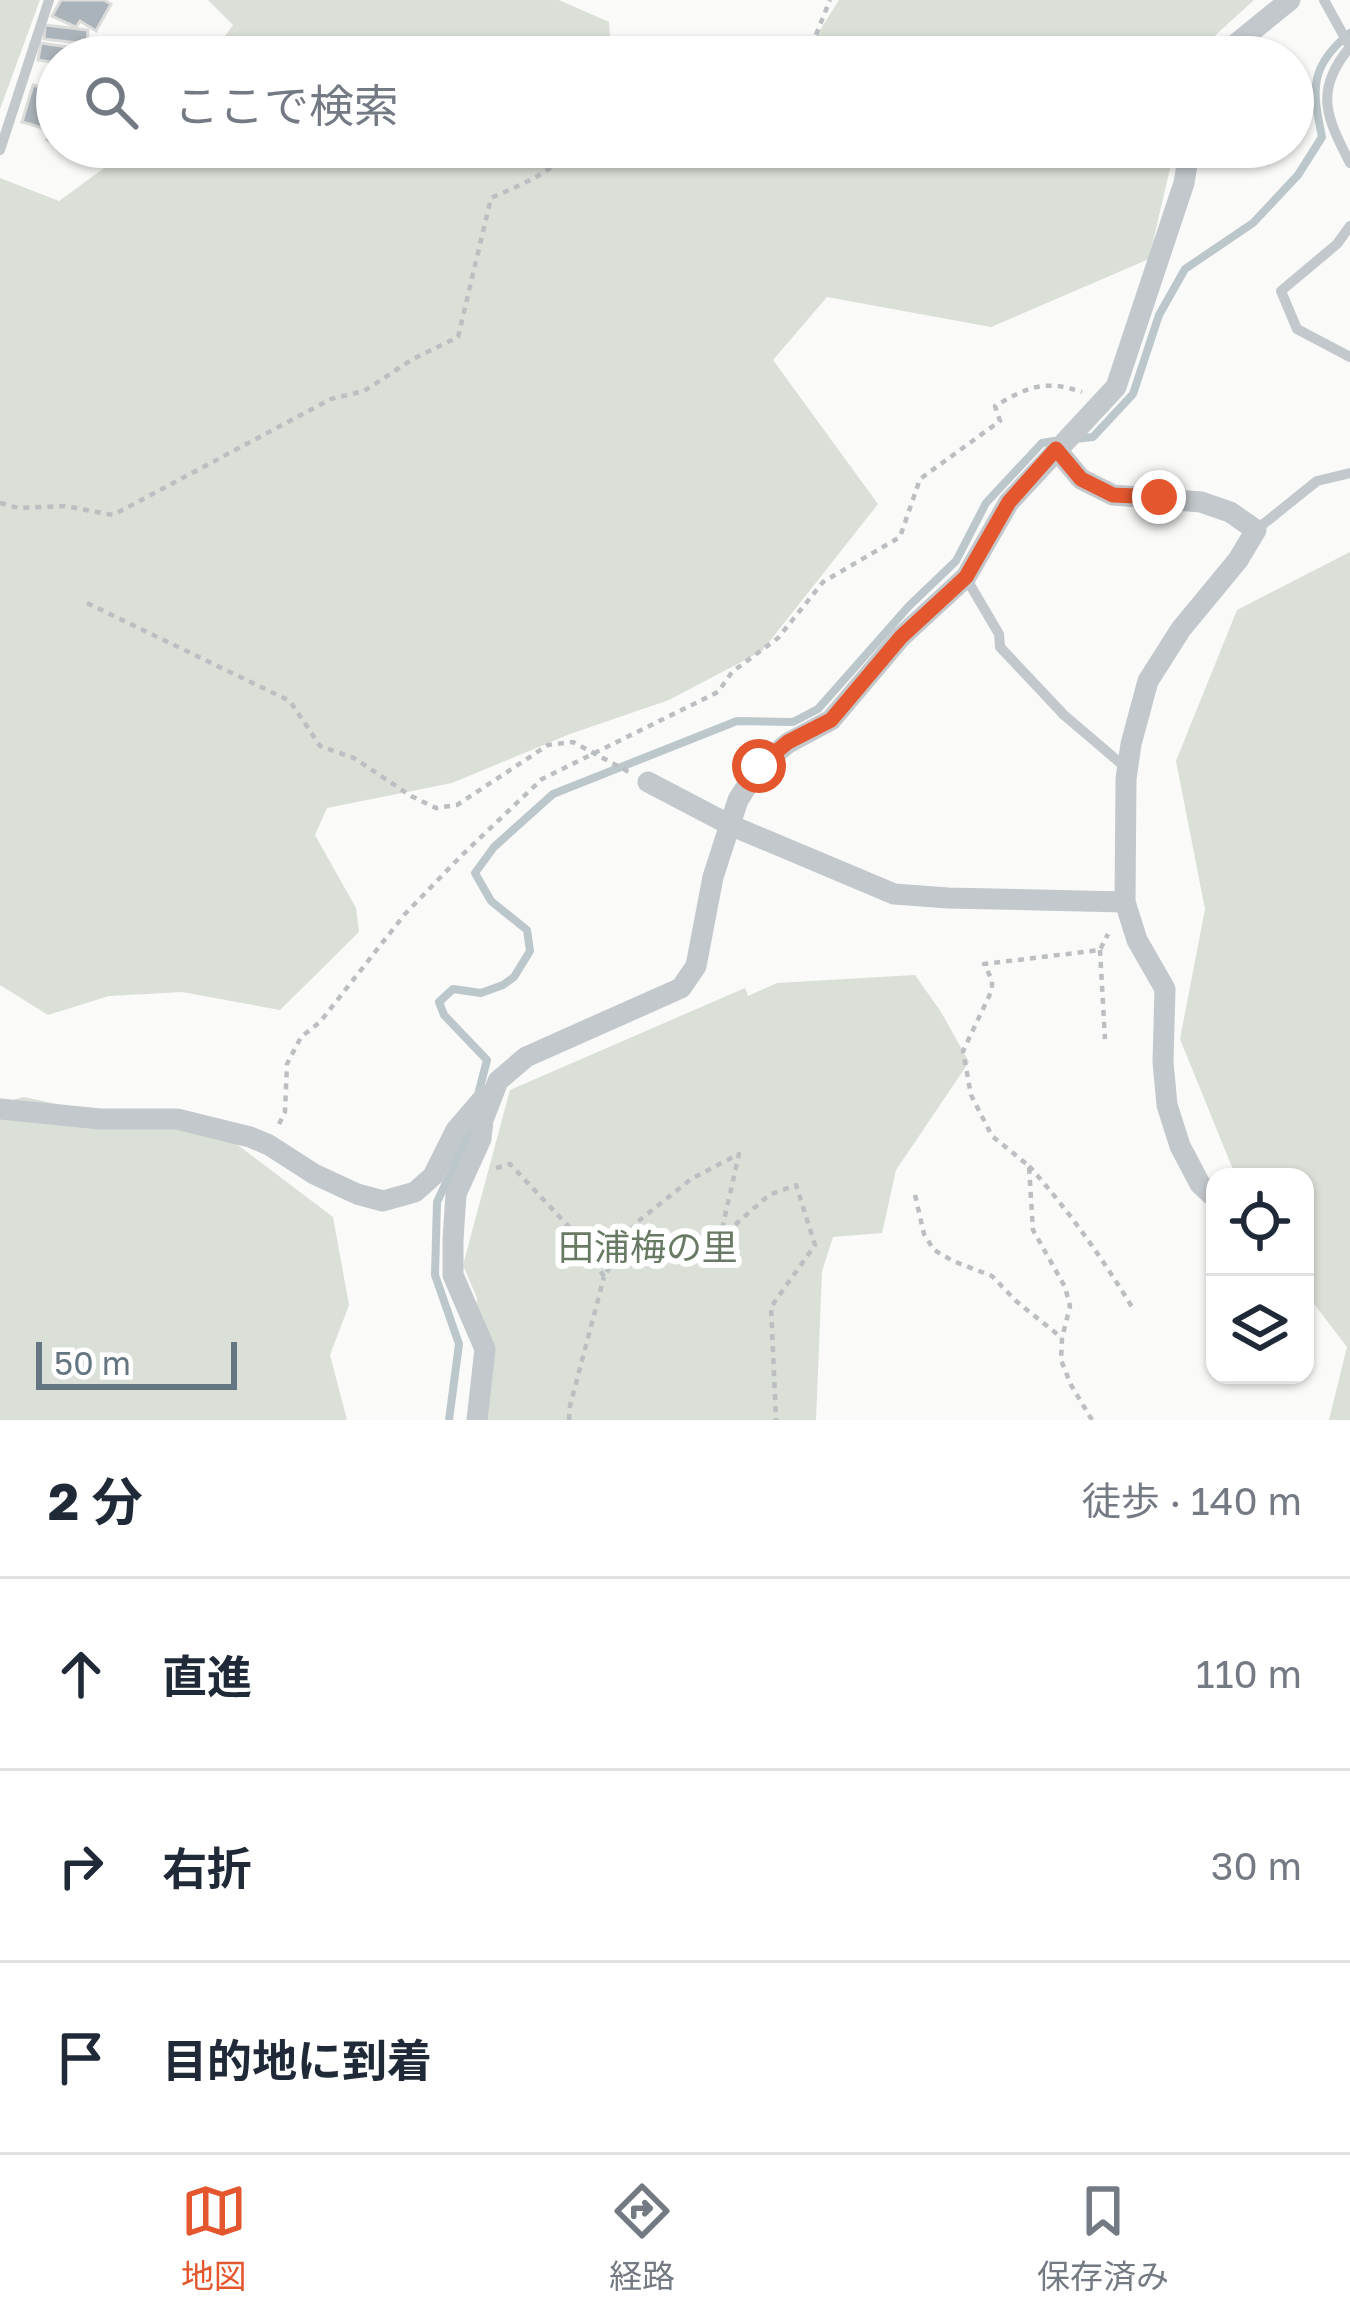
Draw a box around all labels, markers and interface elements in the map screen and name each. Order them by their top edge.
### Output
search box [36,36,1314,168]
icon: search [78,69,144,135]
text: ここで検索 [174,78,399,132]
route end [1132,470,1186,524]
route start [732,739,786,793]
map controls [1206,1168,1314,1384]
button: locate [1206,1168,1314,1276]
park label: 田浦梅の里 [558,1225,738,1268]
button: layers [1206,1276,1314,1384]
scale bar [36,1336,237,1389]
text: 50 m [54,1343,131,1382]
text: 2 分 [48,1470,143,1531]
text: 徒歩 · 140 m [1082,1477,1302,1524]
icon: ahead [48,1641,114,1707]
text: 直進 [162,1649,252,1703]
text: 110 m [1196,1650,1302,1697]
icon: right [48,1833,114,1899]
text: 右折 [162,1841,252,1895]
text: 30 m [1211,1842,1302,1889]
icon: arrive [48,2025,114,2091]
text: 目的地に到着 [162,2033,432,2087]
tab: 地図 [181,2178,247,2298]
tab: 経路 [609,2178,675,2298]
tab: 保存済み [1037,2178,1169,2298]

